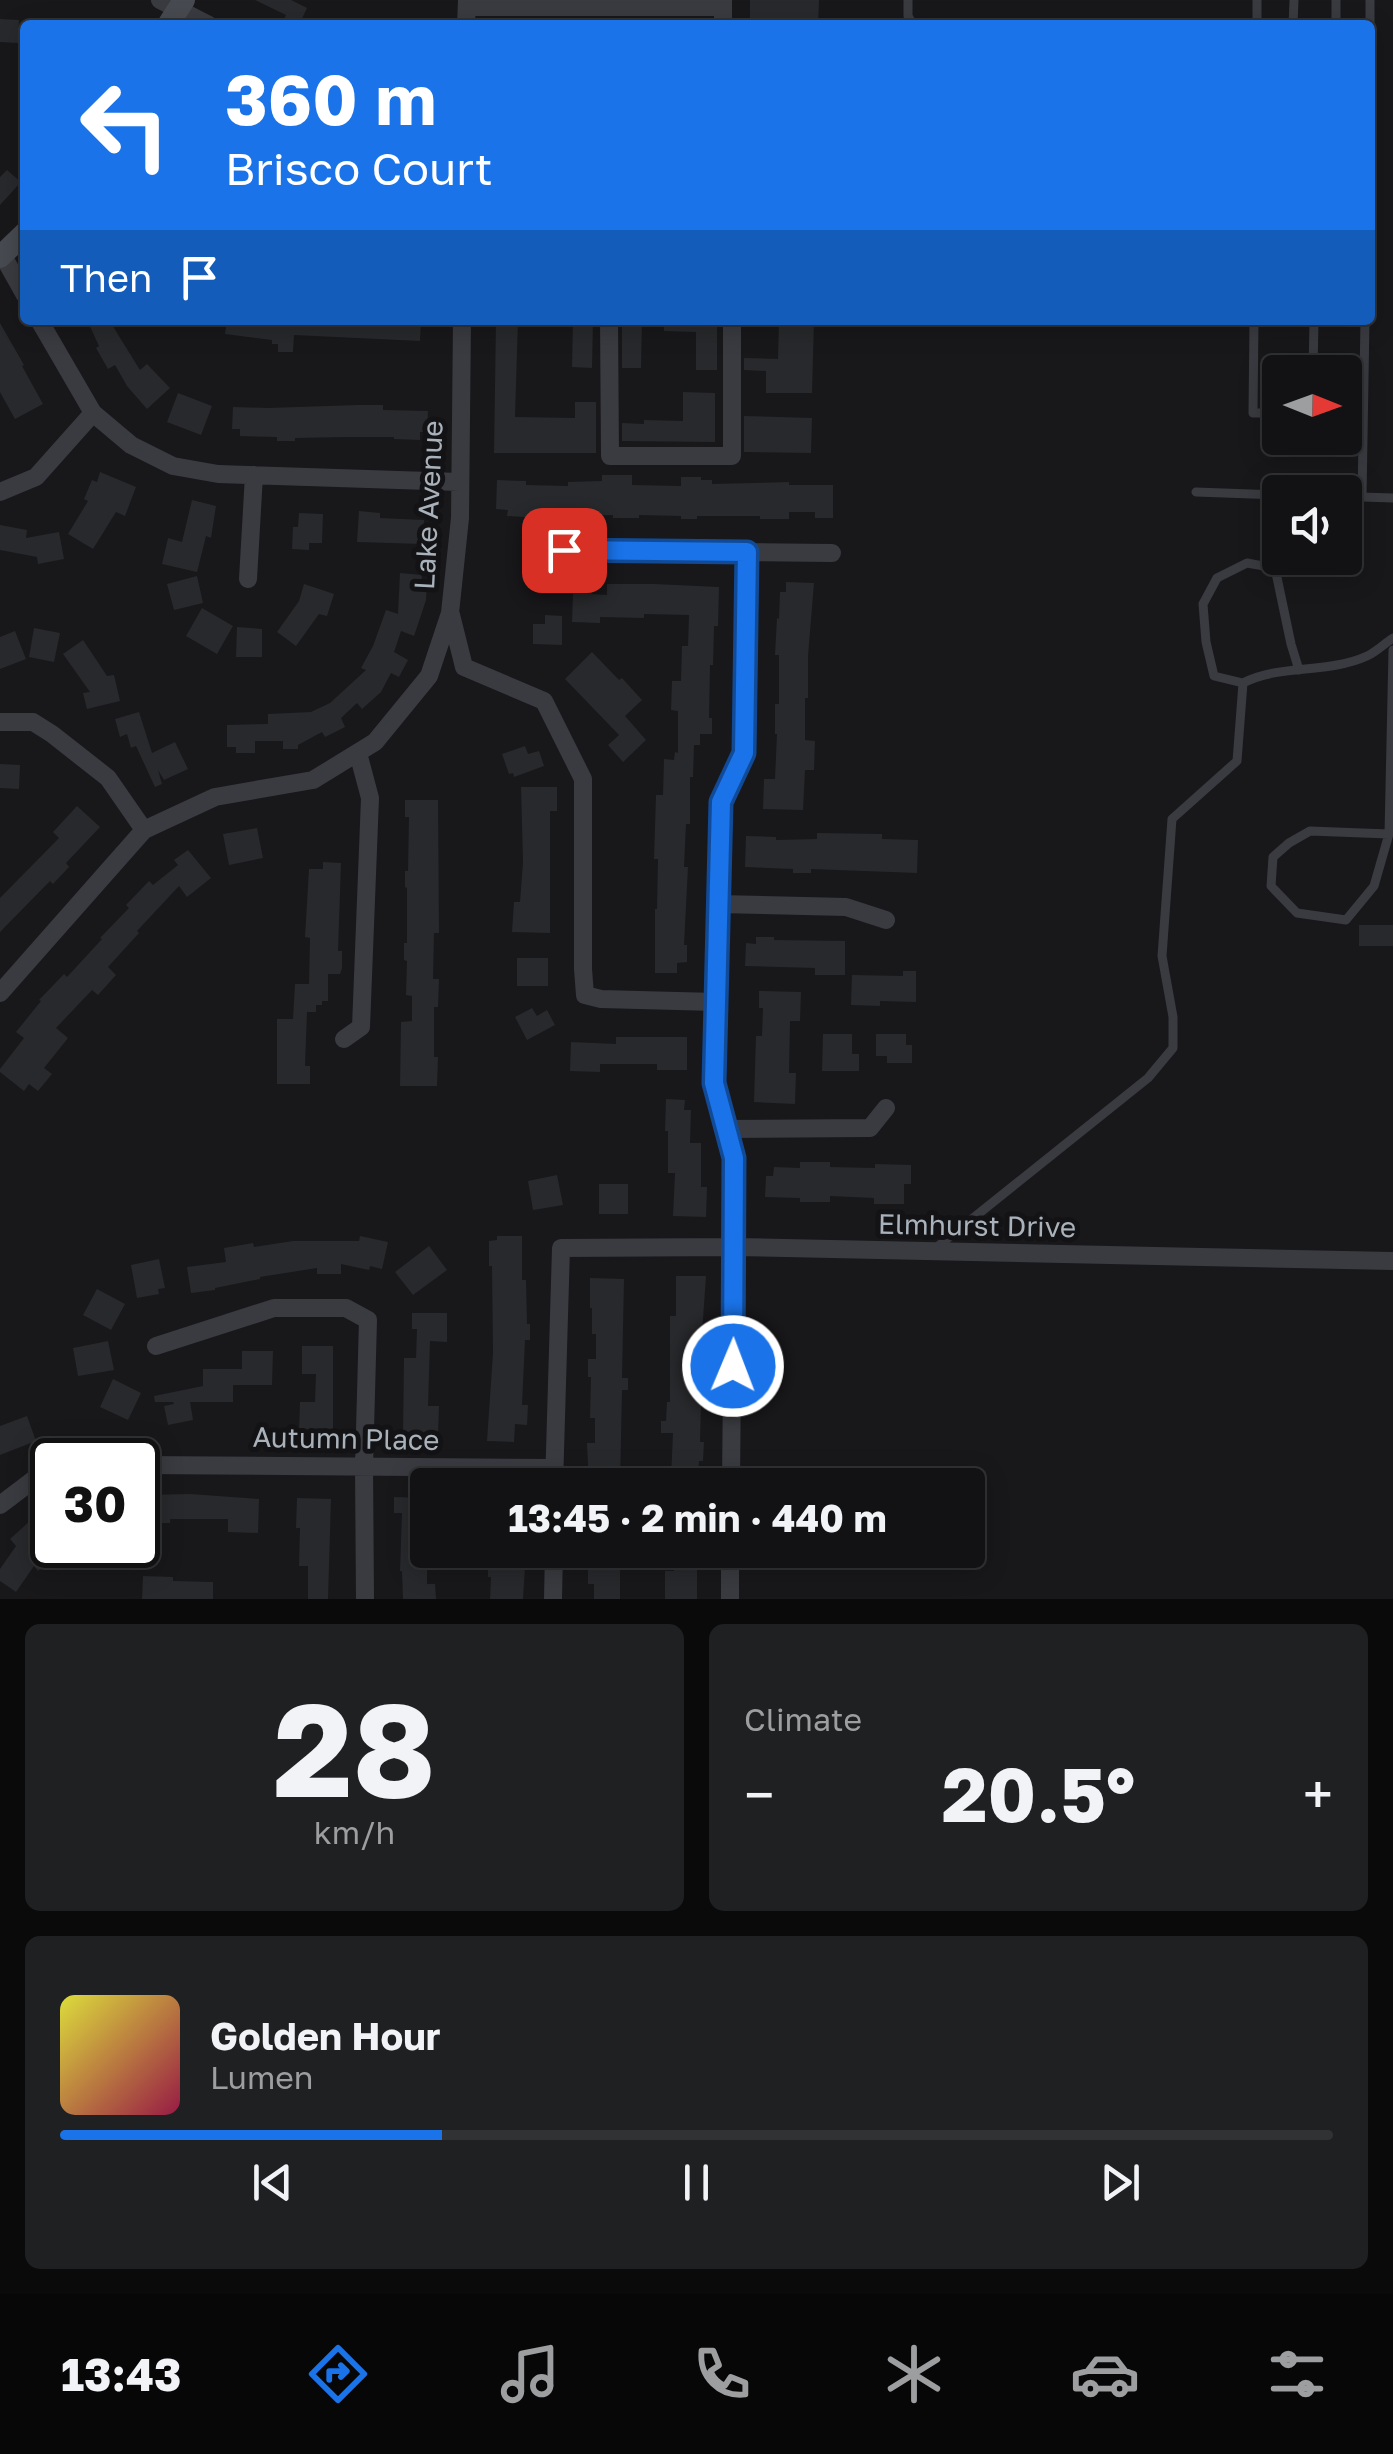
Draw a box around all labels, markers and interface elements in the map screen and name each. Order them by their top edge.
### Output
text: 360 m [225,56,436,140]
icon: left [60,60,190,190]
text: Brisco Court [225,141,493,195]
icon: arrive [172,250,227,305]
text: Then [60,255,152,300]
north arrow [1262,355,1362,455]
map controls [1262,355,1362,575]
street label: Lake Avenue [407,420,449,590]
button: sound [1262,475,1362,575]
pin [522,508,607,593]
icon: arrive [537,523,592,578]
street label: Elmhurst Drive [878,1207,1076,1243]
position arrow [681,1314,785,1418]
street label: Autumn Place [252,1420,440,1456]
speed limit sign: 30 [30,1438,160,1568]
text: 13:45 · 2 min · 440 m [508,1495,887,1540]
text: 28 [273,1670,436,1826]
text: Climate [744,1700,862,1738]
text: 20.5° [942,1748,1135,1839]
text: − [744,1761,774,1827]
text: + [1303,1761,1333,1827]
text: km/h [314,1813,395,1851]
text: Golden Hour [210,2013,441,2058]
text: Lumen [210,2058,314,2096]
icon: previous [245,2155,300,2210]
icon: pause [669,2155,724,2210]
icon: next [1093,2155,1148,2210]
icon: directions [303,2339,373,2409]
icon: music [495,2339,565,2409]
icon: phone [687,2339,757,2409]
icon: climate [879,2339,949,2409]
icon: car [1070,2339,1140,2409]
icon: filters [1262,2339,1332,2409]
text: 13:43 [61,2347,181,2401]

